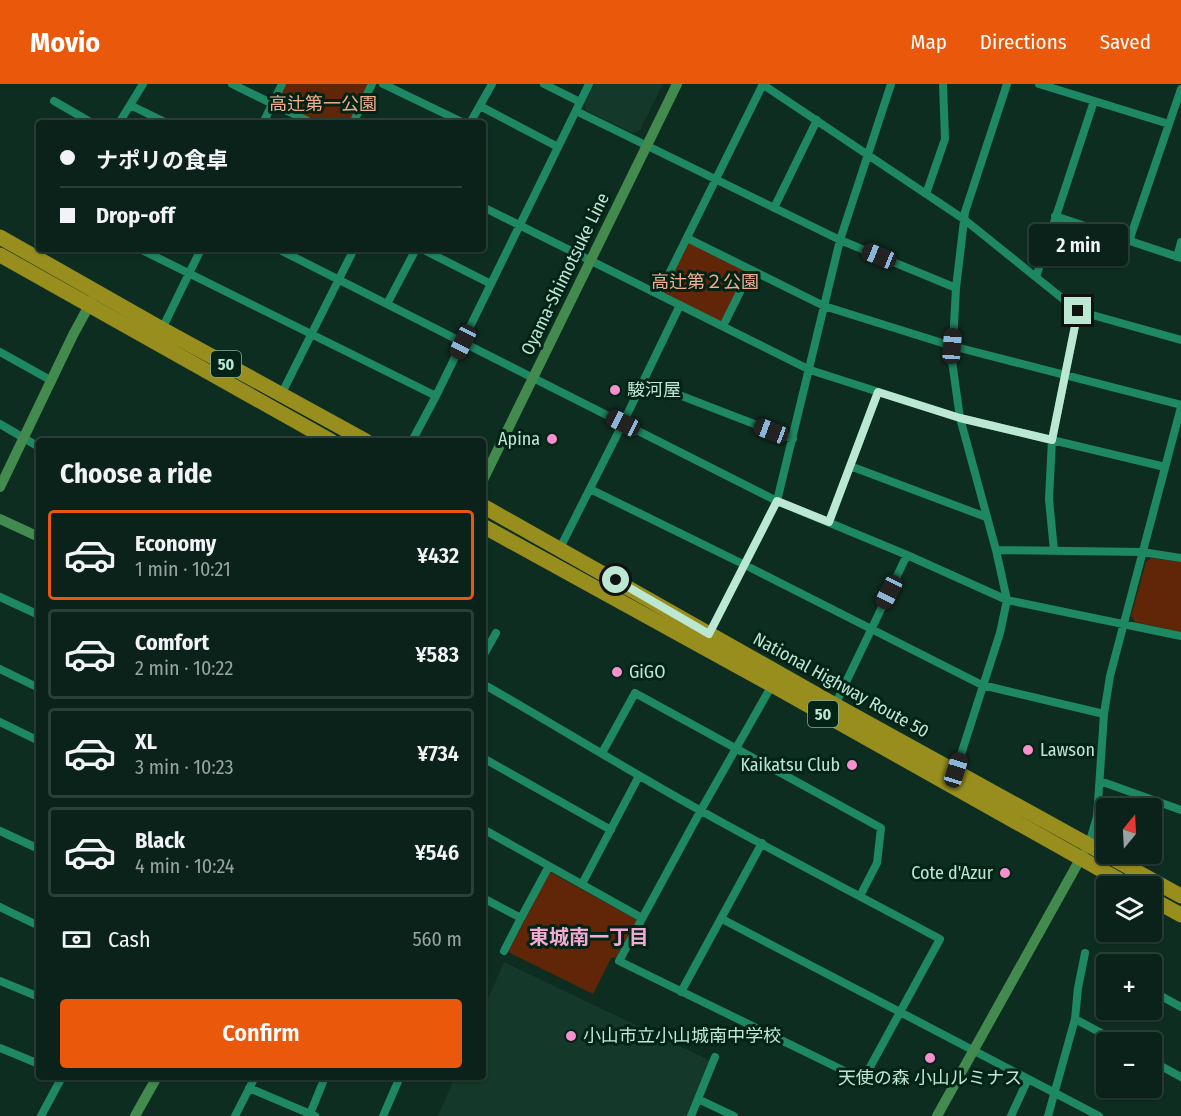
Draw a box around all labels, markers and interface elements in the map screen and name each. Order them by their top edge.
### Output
text: Movio [30,26,100,59]
text: Map [910,29,947,55]
text: Directions [980,29,1067,55]
text: Saved [1100,29,1151,55]
park label: 高辻第一公園 [269,93,377,115]
text: ナポリの食卓 [96,147,228,174]
street label: Oyama-Shimotsuke Line [516,189,614,359]
text: Drop-off [96,202,175,229]
callout: 2 min [1028,224,1128,266]
text: 2 min [1056,233,1101,257]
car [859,241,899,271]
park label: 高辻第２公園 [651,271,759,293]
route end [1064,297,1091,324]
car [447,322,479,362]
car [942,327,962,365]
road number: 50 [211,351,241,377]
place label: 駿河屋 [627,379,681,401]
marker: 駿河屋 [608,383,622,397]
car [603,407,643,439]
car [751,416,791,446]
place label: Apina [498,428,540,450]
marker: Apina [545,432,559,446]
text: Choose a ride [60,458,212,490]
icon: car [63,528,117,582]
text: Economy [135,530,216,557]
text: ¥432 [417,542,459,569]
text: 1 min · 10:21 [135,557,231,581]
route start [602,566,629,593]
car [873,572,905,612]
icon: car [63,627,117,681]
street label: National Highway Route 50 [749,628,933,742]
text: Comfort [135,629,209,656]
text: ¥583 [416,641,459,668]
text: 2 min · 10:22 [135,656,233,680]
place label: GiGO [629,661,665,683]
marker: GiGO [610,665,624,679]
road number: 50 [808,701,838,727]
icon: car [63,726,117,780]
text: XL [135,728,157,755]
place label: Lawson [1040,739,1095,761]
text: ¥734 [417,740,459,767]
marker: Lawson [1021,743,1035,757]
car [942,750,970,790]
place label: Kaikatsu Club [740,754,840,776]
text: 3 min · 10:23 [135,755,234,779]
marker: Kaikatsu Club [845,758,859,772]
north arrow [1096,798,1162,864]
map controls [1096,798,1162,1098]
icon: car [63,825,117,879]
text: Black [135,827,185,854]
text: ¥546 [415,839,459,866]
text: 4 min · 10:24 [135,854,235,878]
place label: Cote d'Azur [911,862,994,884]
marker: Cote d'Azur [998,866,1012,880]
button: layers [1096,876,1162,942]
icon: cash [60,923,93,956]
district label: 東城南一丁目 [529,925,649,949]
text: Cash [108,926,151,953]
text: 560 m [412,927,462,951]
button: + [1096,954,1162,1020]
button: Confirm [60,999,462,1068]
place label: 小山市立小山城南中学校 [583,1025,781,1047]
marker: 小山市立小山城南中学校 [564,1029,578,1043]
button: − [1096,1032,1162,1098]
marker: 天使の森 小山ルミナス [923,1051,937,1065]
place label: 天使の森 小山ルミナス [838,1067,1022,1089]

